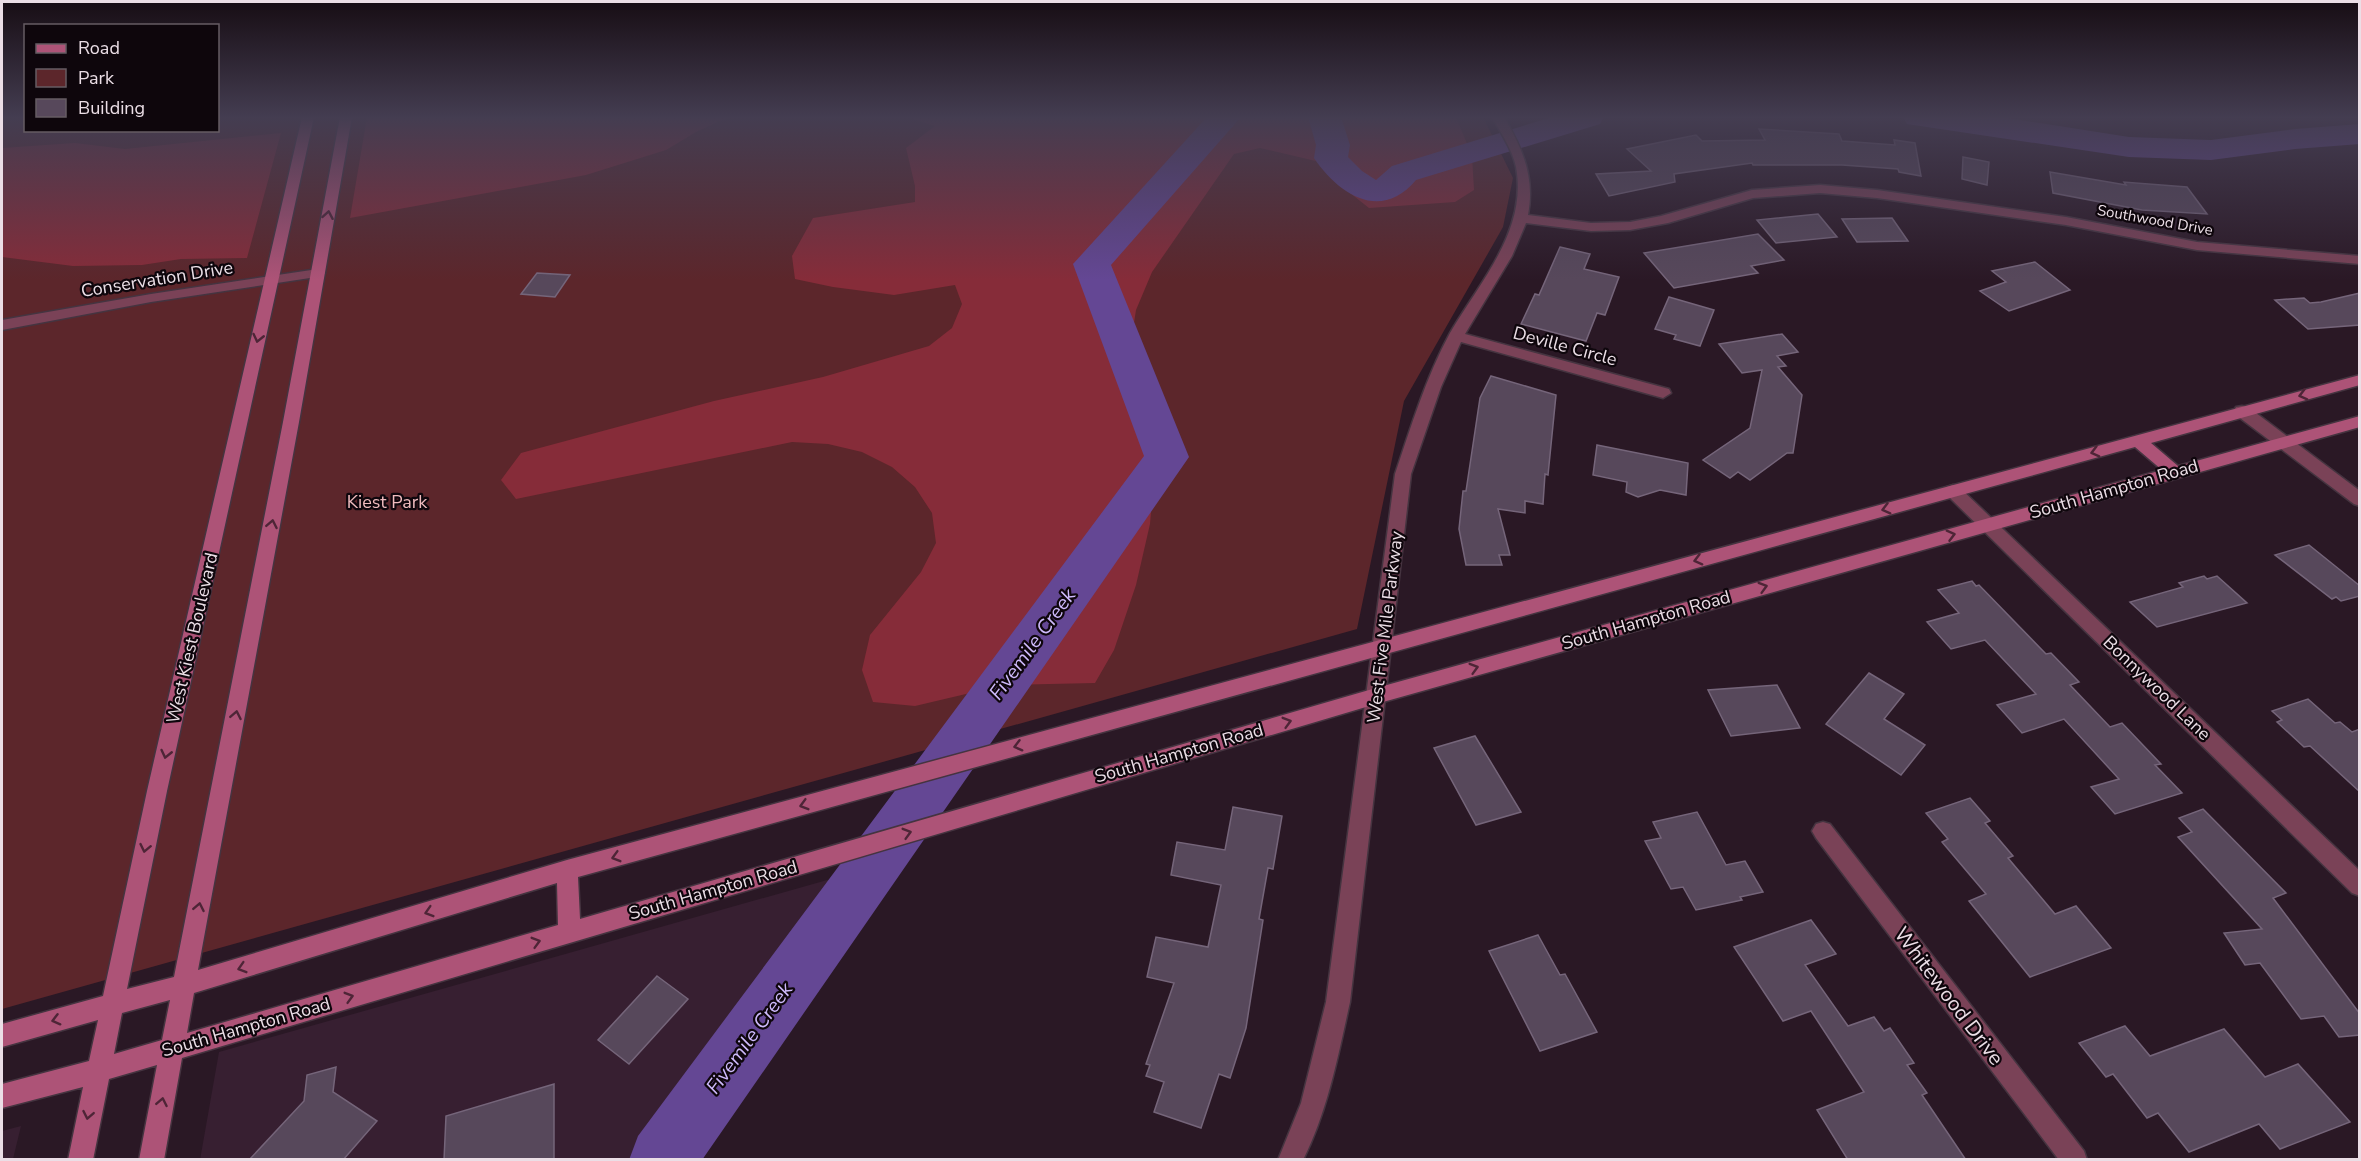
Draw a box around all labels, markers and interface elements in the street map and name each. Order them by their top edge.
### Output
legend [24,24,219,132]
text: Road [78,36,120,60]
text: Park [78,66,115,90]
text: Building [78,96,145,120]
street label: Southwood Drive [2096,200,2214,240]
one-way arrow [322,211,334,220]
street label: Conservation Drive [79,255,235,303]
street label: Deville Circle [1510,321,1620,371]
one-way arrow [253,333,266,343]
one-way arrow [2298,388,2309,400]
one-way arrow [2090,445,2100,457]
street label: South Hampton Road [2027,453,2201,525]
park label: Kiest Park [347,490,428,514]
one-way arrow [1881,502,1892,514]
one-way arrow [265,519,278,529]
street label: West Five Mile Parkway [1361,529,1409,725]
one-way arrow [1945,530,1956,542]
street label: West Kiest Boulevard [161,550,223,726]
one-way arrow [1693,553,1704,565]
water label: Fivemile Creek [983,582,1083,705]
one-way arrow [1757,582,1768,594]
street label: South Hampton Road [1559,584,1733,656]
street label: Bonnywood Lane [2098,630,2216,746]
one-way arrow [1468,663,1479,675]
one-way arrow [229,711,242,721]
street label: South Hampton Road [1092,717,1266,789]
one-way arrow [1281,717,1292,729]
one-way arrow [1013,738,1023,751]
one-way arrow [160,749,173,759]
one-way arrow [799,797,809,810]
one-way arrow [901,828,912,840]
one-way arrow [139,843,152,853]
one-way arrow [611,850,622,862]
street label: South Hampton Road [626,854,800,926]
one-way arrow [192,902,205,912]
one-way arrow [424,905,435,917]
street label: Whitewood Drive [1888,921,2010,1071]
one-way arrow [530,937,541,949]
one-way arrow [237,961,248,973]
water label: Fivemile Creek [700,976,800,1099]
street label: South Hampton Road [159,991,333,1063]
one-way arrow [343,992,354,1004]
one-way arrow [52,1012,62,1025]
one-way arrow [155,1097,168,1107]
one-way arrow [82,1110,95,1120]

